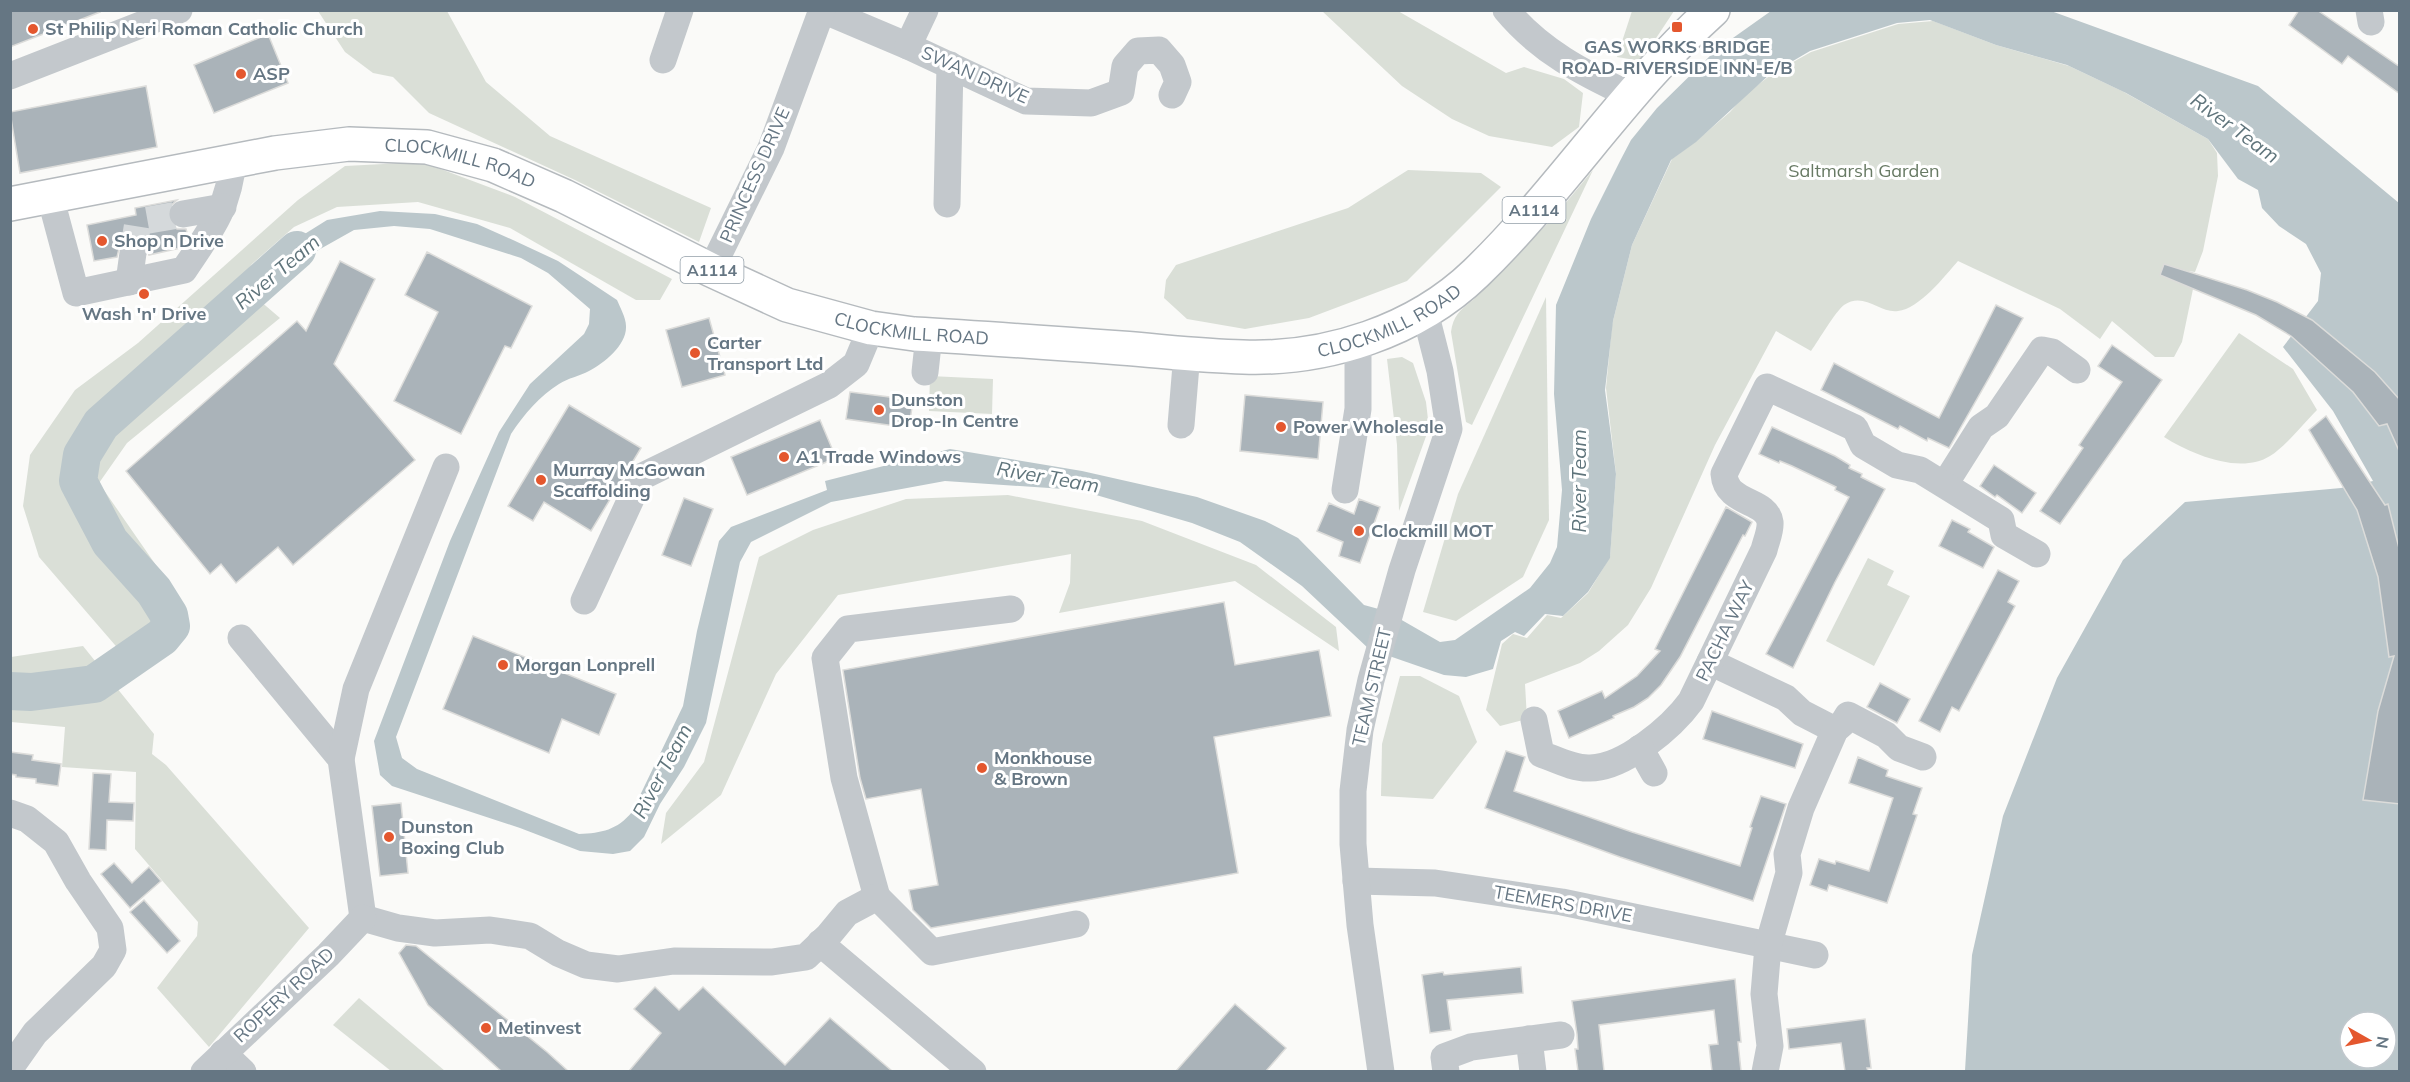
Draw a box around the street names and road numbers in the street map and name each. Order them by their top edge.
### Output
street label: SWAN DRIVE [918,41,1032,108]
street label: PRINCESS DRIVE [714,104,795,246]
street label: CLOCKMILL ROAD [384,133,539,193]
road number: A1114 [1502,197,1565,223]
road number: A1114 [680,257,744,283]
street label: CLOCKMILL ROAD [1315,279,1466,362]
street label: CLOCKMILL ROAD [832,306,990,350]
street label: PACHA WAY [1690,576,1759,685]
street label: TEAM STREET [1347,625,1396,748]
street label: TEEMERS DRIVE [1492,880,1634,927]
street label: ROPERY ROAD [229,942,339,1047]

